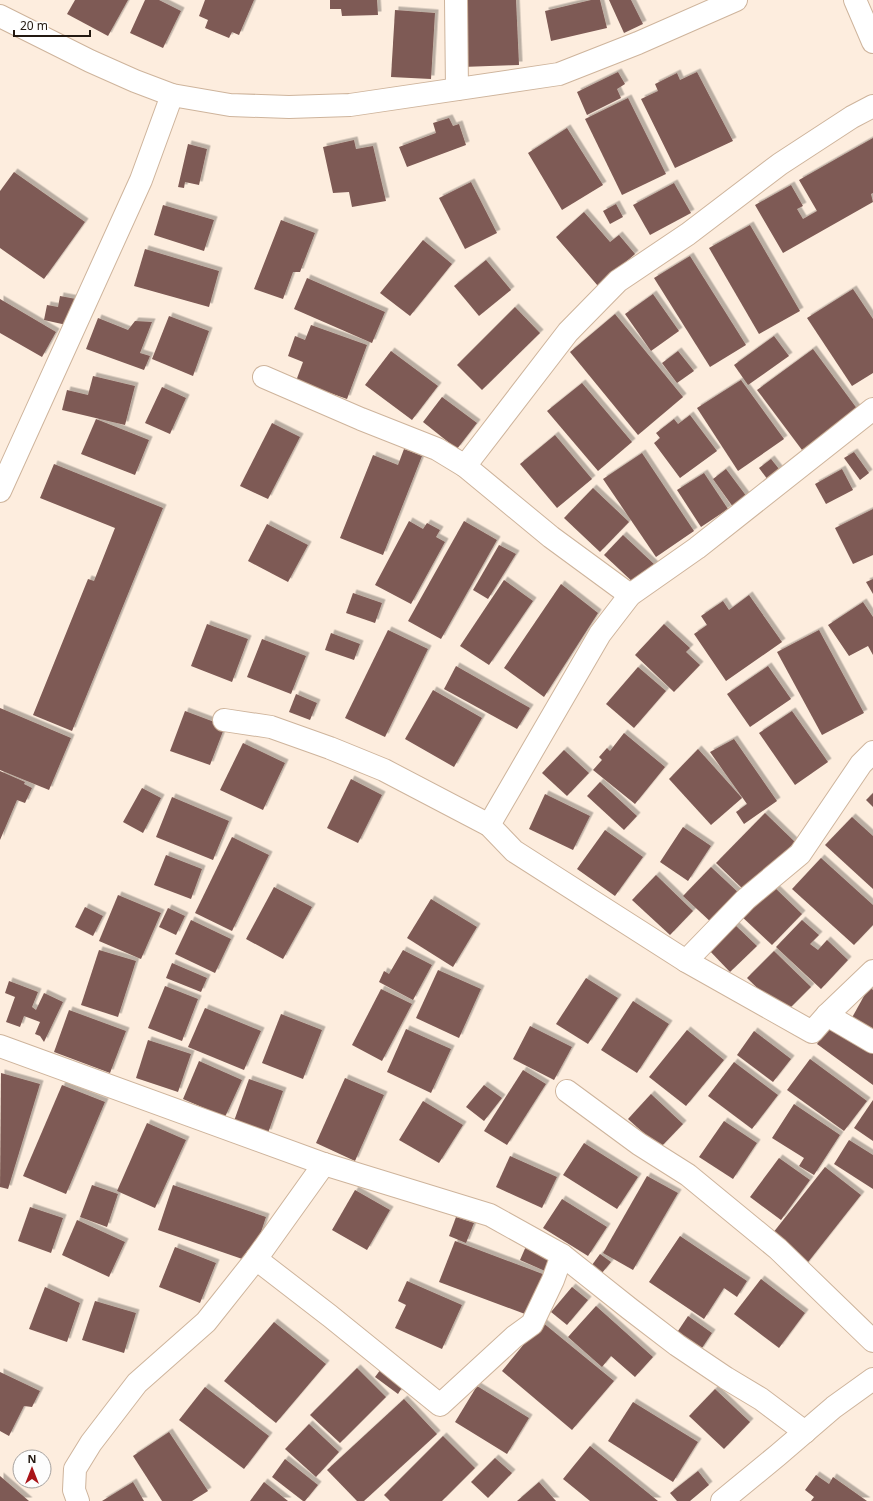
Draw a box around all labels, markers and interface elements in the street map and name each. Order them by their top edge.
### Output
scale bar [14,12,90,38]
text: 20 m [20,17,48,34]
north arrow [12,1449,52,1489]
text: N [28,1451,36,1466]

